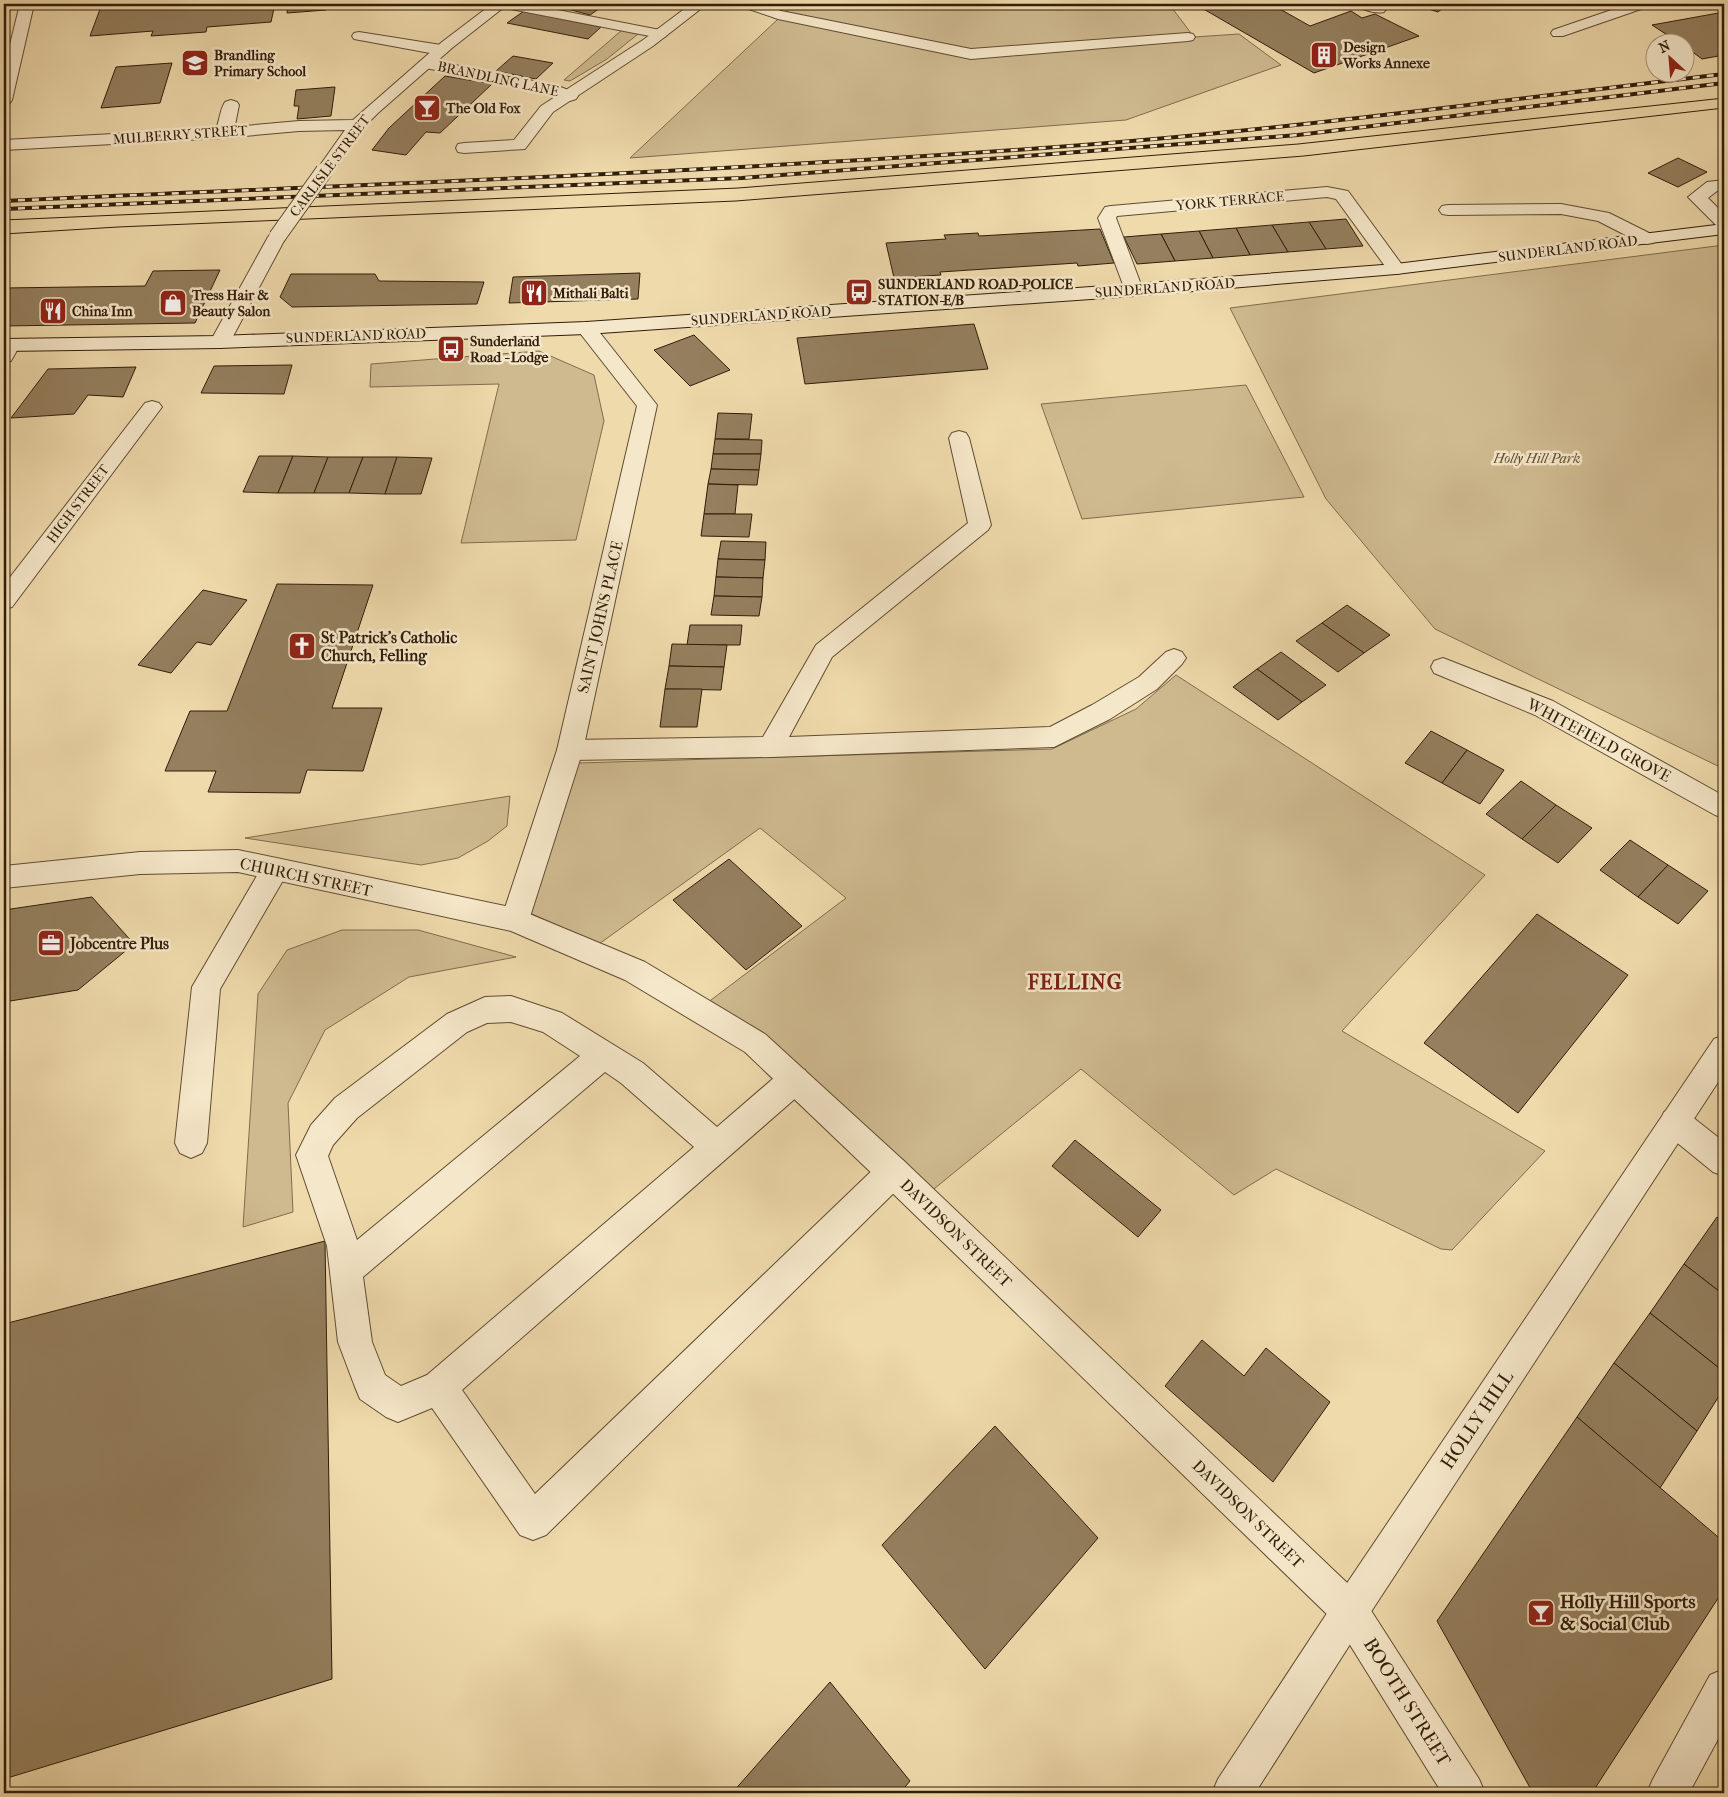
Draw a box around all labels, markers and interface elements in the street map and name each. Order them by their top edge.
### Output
north arrow [1646,32,1696,82]
text: N [1656,37,1673,57]
place label: Design Works Annexe [1342,39,1430,72]
building icon: Design Works Annexe [1309,40,1339,70]
place label: Brandling Primary School [214,47,306,80]
school or university icon: Brandling Primary School [180,48,210,78]
street label: BRANDLING LANE [436,58,561,100]
bar icon: The Old Fox [412,93,442,123]
place label: The Old Fox [445,100,521,117]
street label: CARLISLE STREET [286,111,374,220]
street label: MULBERRY STREET [112,122,249,148]
street label: YORK TERRACE [1174,188,1285,214]
street label: SUNDERLAND ROAD [1497,232,1639,266]
street label: SUNDERLAND ROAD [1094,275,1236,301]
place label: SUNDERLAND ROAD-POLICE STATION-E/B [878,276,1073,309]
bus stop icon: SUNDERLAND ROAD-POLICE STATION-E/B [844,277,874,307]
restaurant icon: Mithali Balti [519,278,549,308]
place label: Mithali Balti [552,285,630,302]
place label: Tress Hair & Beauty Salon [191,287,271,320]
shop icon: Tress Hair & Beauty Salon [158,288,188,318]
restaurant icon: China Inn [38,296,68,326]
place label: China Inn [72,303,134,320]
street label: SUNDERLAND ROAD [690,303,832,329]
street label: SUNDERLAND ROAD [286,325,427,347]
place label: Sunderland Road - Lodge [470,333,549,366]
bus stop icon: Sunderland Road - Lodge [436,334,466,364]
park label: Holly Hill Park [1493,450,1580,467]
street label: HIGH STREET [43,461,113,547]
street label: SAINT JOHNS PLACE [573,539,627,695]
place label: St Patrick's Catholic Church, Felling [321,628,457,666]
church icon: St Patrick's Catholic Church, Felling [287,631,317,661]
street label: WHITEFIELD GROVE [1523,694,1674,786]
street label: CHURCH STREET [238,854,374,900]
office icon: Jobcentre Plus [36,928,66,958]
place label: Jobcentre Plus [68,934,169,954]
district label: FELLING [1026,970,1123,994]
street label: DAVIDSON STREET [896,1175,1016,1291]
street label: HOLLY HILL [1436,1366,1518,1473]
street label: DAVIDSON STREET [1188,1456,1308,1572]
place label: Holly Hill Sports & Social Club [1560,1591,1695,1635]
bar icon: Holly Hill Sports & Social Club [1526,1598,1556,1628]
street label: BOOTH STREET [1359,1634,1455,1770]

